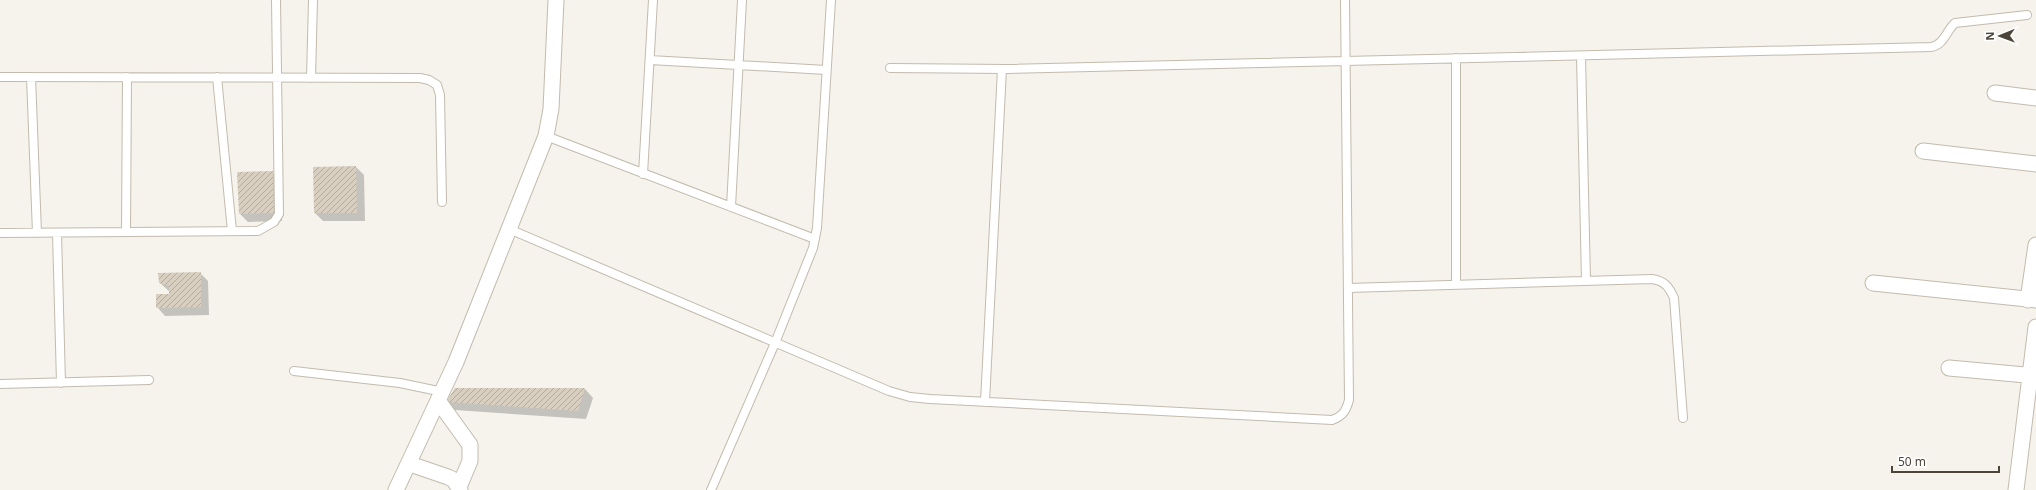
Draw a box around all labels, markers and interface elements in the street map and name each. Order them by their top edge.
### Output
north arrow [1980,16,2020,56]
text: N [1982,32,1997,41]
scale bar [1892,448,1999,474]
text: 50 m [1898,453,1926,470]

